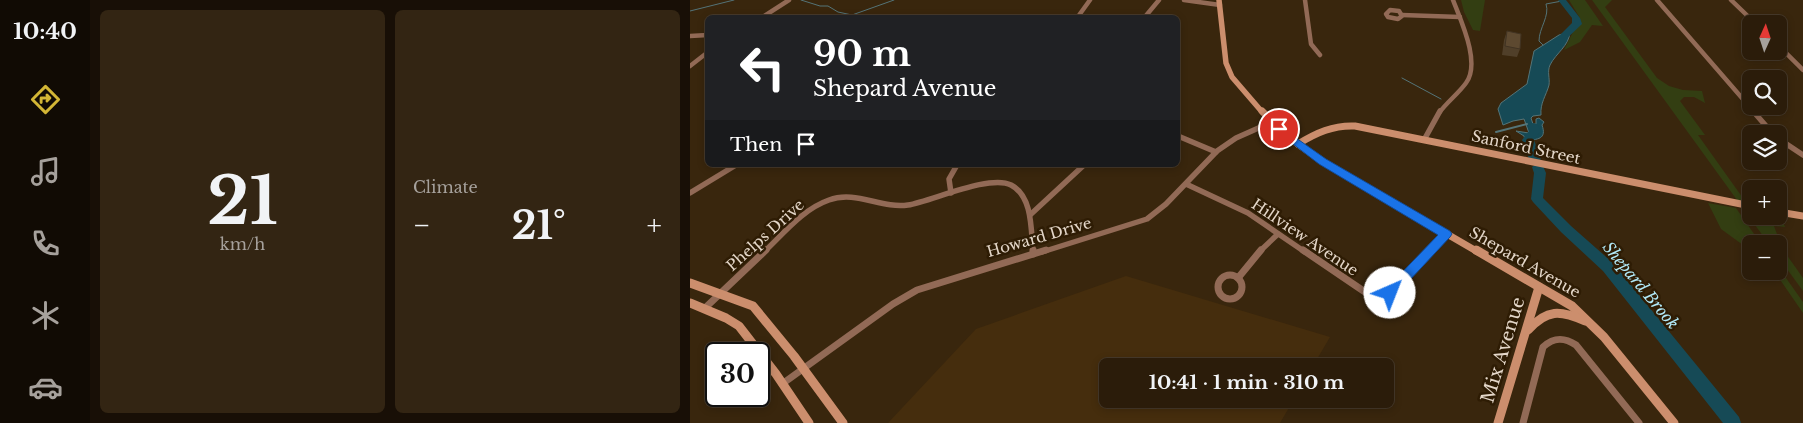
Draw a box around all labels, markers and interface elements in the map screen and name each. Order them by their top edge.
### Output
north arrow [1742,15,1788,60]
map controls [1742,15,1787,280]
text: 10:40 [13,18,77,45]
text: 90 m [813,32,911,75]
icon: left [730,35,795,100]
button: search [1742,70,1787,115]
text: Shepard Avenue [813,75,996,102]
icon: directions [28,82,63,117]
pin [1258,108,1300,150]
icon: arrive [1265,115,1293,143]
button: layers [1742,125,1787,170]
street label: Sanford Street [1470,126,1582,168]
icon: arrive [792,130,820,158]
text: Then [730,133,782,156]
icon: music [28,154,63,189]
text: 21 [207,161,278,242]
text: Climate [413,177,478,197]
button: + [1742,180,1787,225]
street label: Hillview Avenue [1248,194,1362,280]
street label: Phelps Drive [722,195,808,275]
text: 21° [512,202,566,249]
text: − [413,208,431,243]
text: + [647,208,662,243]
street label: Howard Drive [984,213,1094,261]
street label: Shepard Avenue [1466,223,1584,301]
icon: phone [28,226,63,261]
text: km/h [220,234,265,254]
button: − [1742,235,1787,280]
water label: Shepard Brook [1599,237,1683,333]
position arrow [1363,266,1415,318]
street label: Mix Avenue [1476,294,1530,406]
icon: climate [28,298,63,333]
speed limit sign: 30 [705,342,770,407]
icon: car [28,370,63,405]
text: 10:41 · 1 min · 310 m [1149,371,1344,394]

